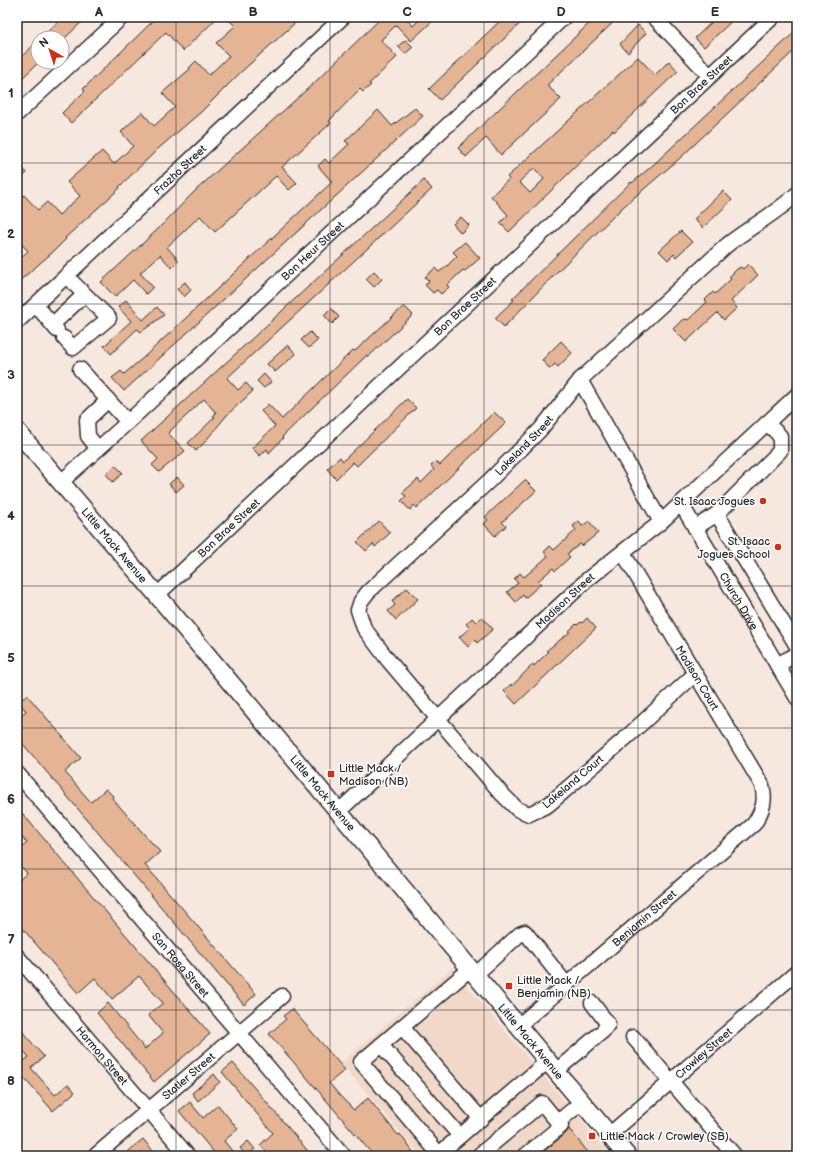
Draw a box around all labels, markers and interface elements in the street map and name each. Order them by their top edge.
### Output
text: A [94,4,103,20]
text: B [248,4,258,20]
text: C [402,4,412,20]
text: D [556,4,566,20]
text: E [711,4,720,20]
north arrow [30,30,70,70]
text: N [37,35,51,50]
street label: Bon Brae Street [667,52,735,117]
text: 1 [8,85,14,101]
street label: Frazho Street [151,142,209,197]
street label: Bon Heur Street [278,218,347,283]
text: 2 [7,226,15,242]
street label: Bon Brae Street [431,274,499,338]
text: 3 [7,367,15,383]
street label: Lakeland Street [492,412,556,478]
street label: Bon Brae Street [195,495,263,560]
place label: St. Isaac Jogues [674,495,756,508]
marker: St. Isaac Jogues [758,496,768,506]
street label: Little Mack Avenue [79,505,150,586]
text: 4 [7,508,15,524]
place label: St. Isaac Jogues School [697,535,770,561]
marker: St. Isaac Jogues School [773,542,783,552]
street label: Madison Street [533,570,597,631]
street label: Church Drive [717,570,761,632]
street label: Madison Court [673,643,722,713]
text: 5 [7,650,15,666]
street label: Lakeland Court [540,752,607,811]
street label: Little Mack Avenue [288,753,359,834]
place label: Little Mack / Madison (NB) [339,762,408,788]
marker: Little Mack / Madison (NB) [326,769,336,779]
text: 6 [7,791,15,807]
street label: Benjamin Street [609,887,679,949]
street label: San Rosa Street [149,930,212,1000]
text: 7 [7,932,15,948]
place label: Little Mack / Benjamin (NB) [517,974,591,1000]
marker: Little Mack / Benjamin (NB) [504,981,514,991]
street label: Little Mack Avenue [496,1001,567,1082]
street label: Harmon Street [74,1024,131,1088]
street label: Crowley Street [672,1024,735,1081]
street label: Statler Street [159,1049,218,1102]
text: 8 [7,1073,15,1089]
place label: Little Mack / Crowley (SB) [600,1130,729,1143]
marker: Little Mack / Crowley (SB) [587,1131,597,1141]

